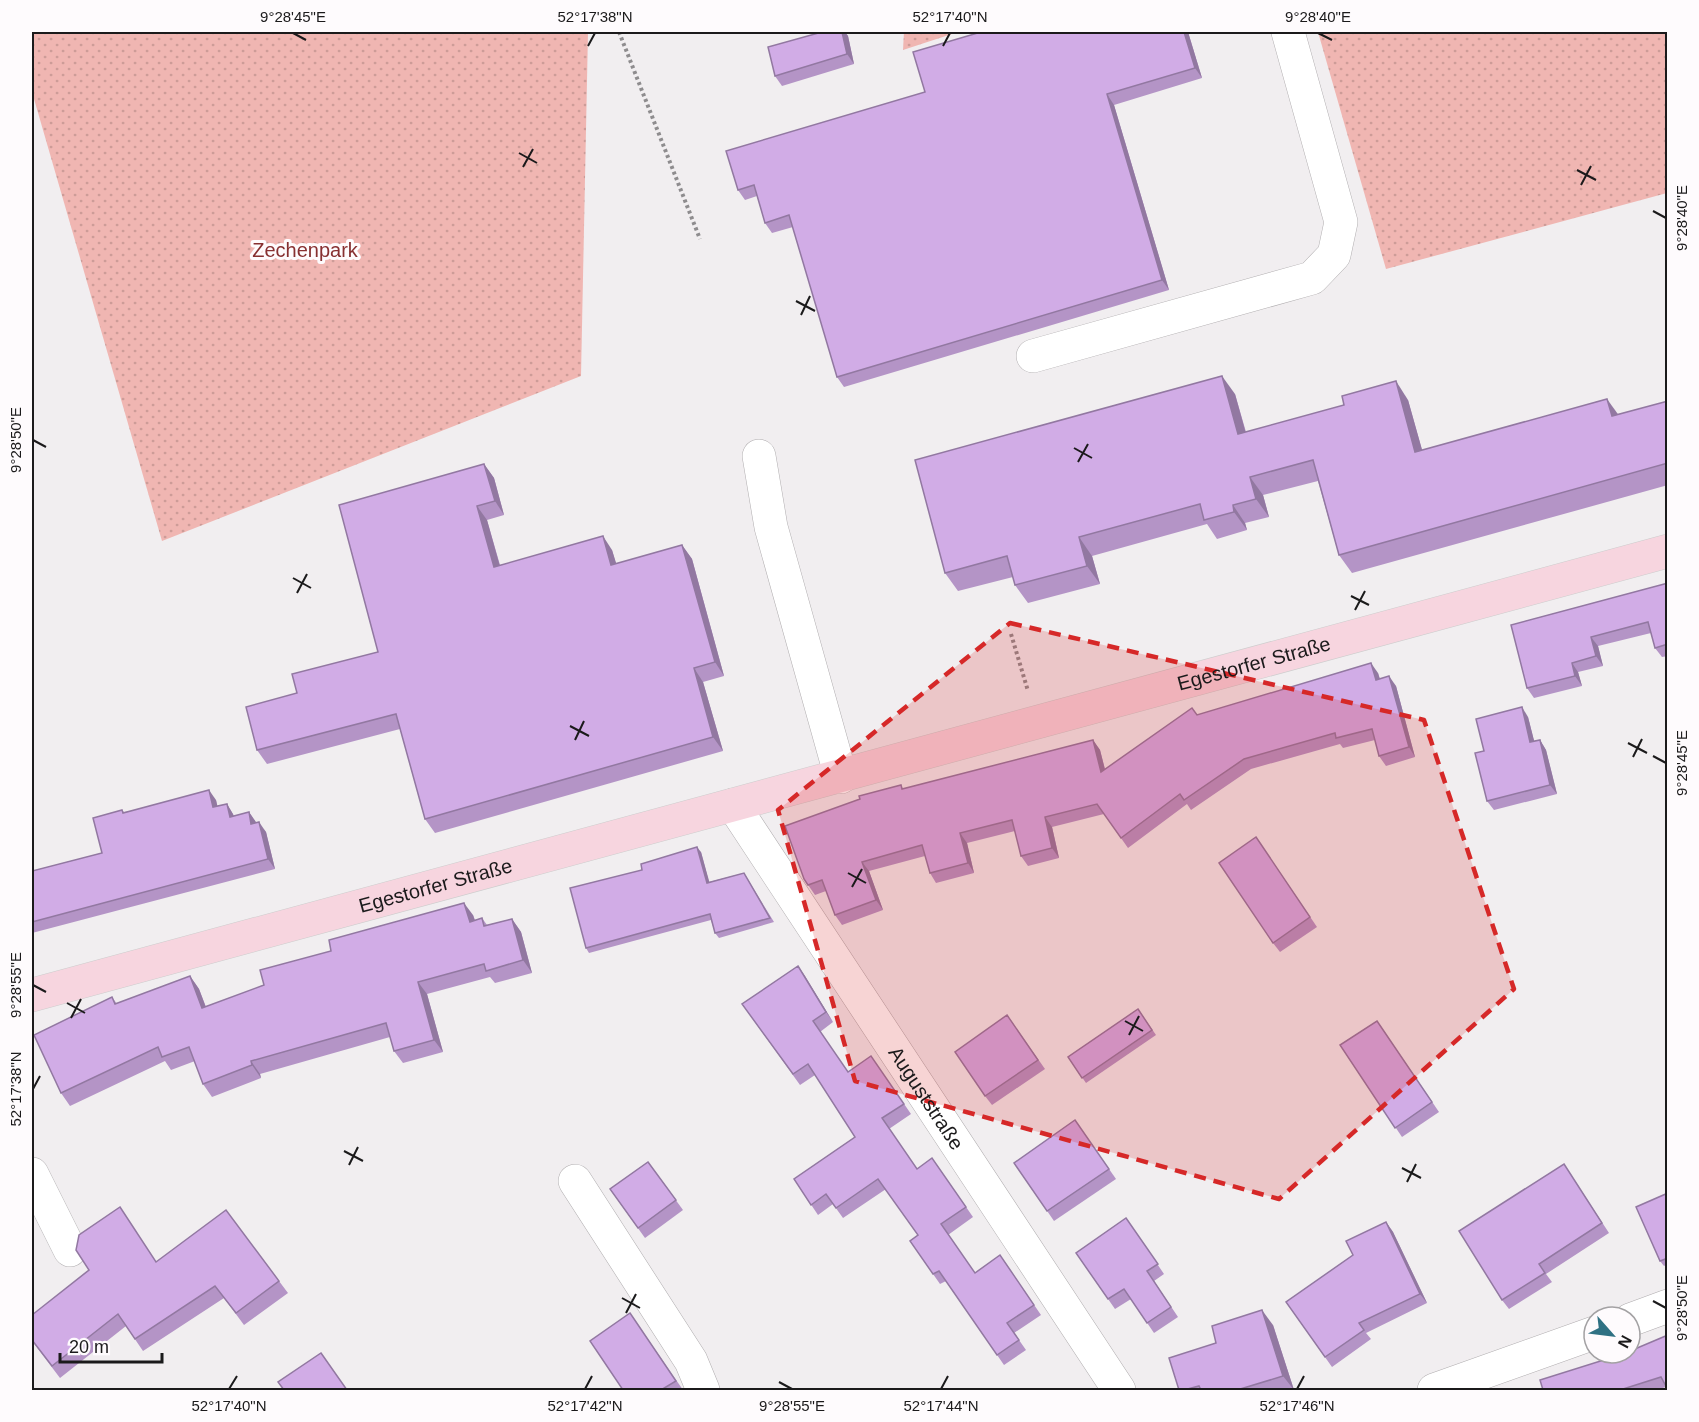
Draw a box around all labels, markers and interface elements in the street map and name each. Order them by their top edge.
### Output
text: 9°28'45"E [260,8,326,25]
text: 52°17'38"N [557,8,633,25]
text: 52°17'40"N [912,8,988,25]
text: 9°28'40"E [1285,8,1351,25]
text: 9°28'40"E [1673,185,1690,251]
park label: Zechenpark [252,239,359,261]
text: 9°28'50"E [7,407,24,473]
street label: Egestorfer Straße [1175,632,1333,695]
text: 9°28'45"E [1673,730,1690,796]
street label: Egestorfer Straße [356,854,514,917]
text: 9°28'55"E [7,952,24,1018]
street label: Auguststraße [884,1042,968,1154]
text: 52°17'38"N [7,1051,24,1127]
text: 9°28'50"E [1673,1275,1690,1341]
north arrow [1582,1305,1642,1365]
scale bar [60,1326,162,1364]
text: N [1615,1333,1635,1351]
text: 20 m [69,1337,109,1357]
text: 52°17'40"N [191,1397,267,1414]
text: 52°17'42"N [547,1397,623,1414]
text: 9°28'55"E [759,1397,825,1414]
text: 52°17'44"N [903,1397,979,1414]
text: 52°17'46"N [1259,1397,1335,1414]

